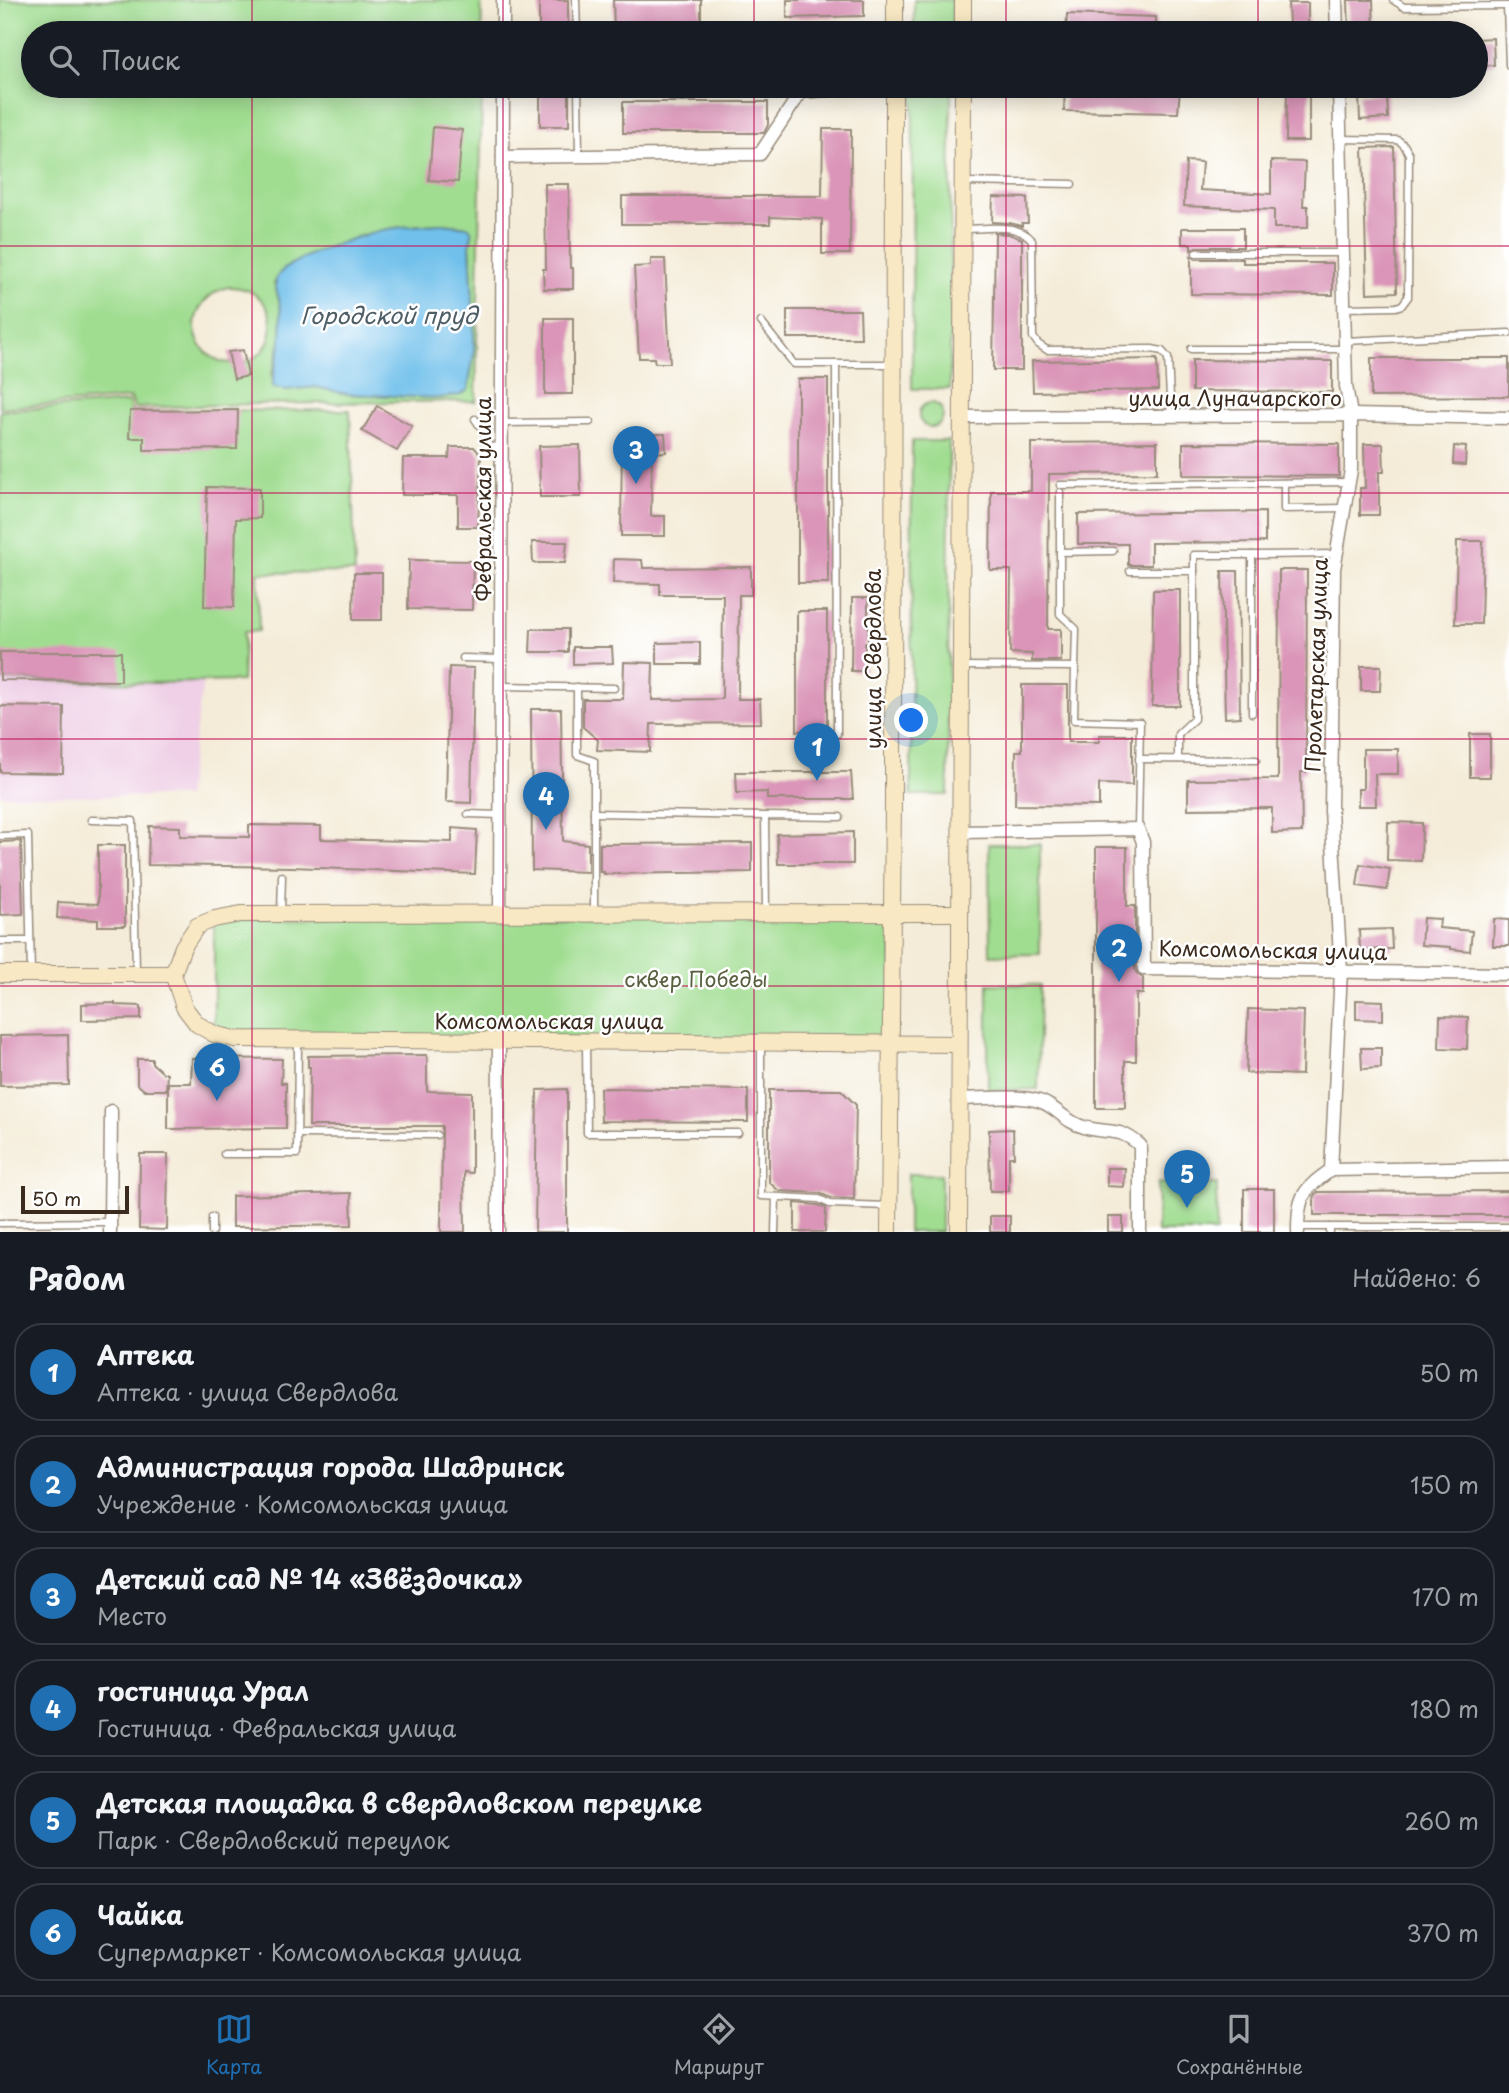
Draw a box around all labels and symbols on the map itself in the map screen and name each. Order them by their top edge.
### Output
water label: Городской пруд [301,297,480,332]
street label: улица Луначарского [1128,381,1342,413]
street label: Февральская улица [466,396,498,601]
pin: 3 [613,426,659,484]
street label: Пролетарская улица [1295,556,1335,773]
street label: улица Свердлова [856,569,888,749]
your location [894,703,928,737]
pin: 1 [794,723,840,781]
pin: 4 [523,772,569,830]
pin: 2 [1096,924,1142,982]
street label: Комсомольская улица [1158,931,1388,967]
park label: сквер Победы [624,962,768,994]
street label: Комсомольская улица [435,1004,664,1036]
pin: 6 [194,1043,240,1101]
pin: 5 [1164,1150,1210,1208]
scale bar [21,1183,130,1215]

